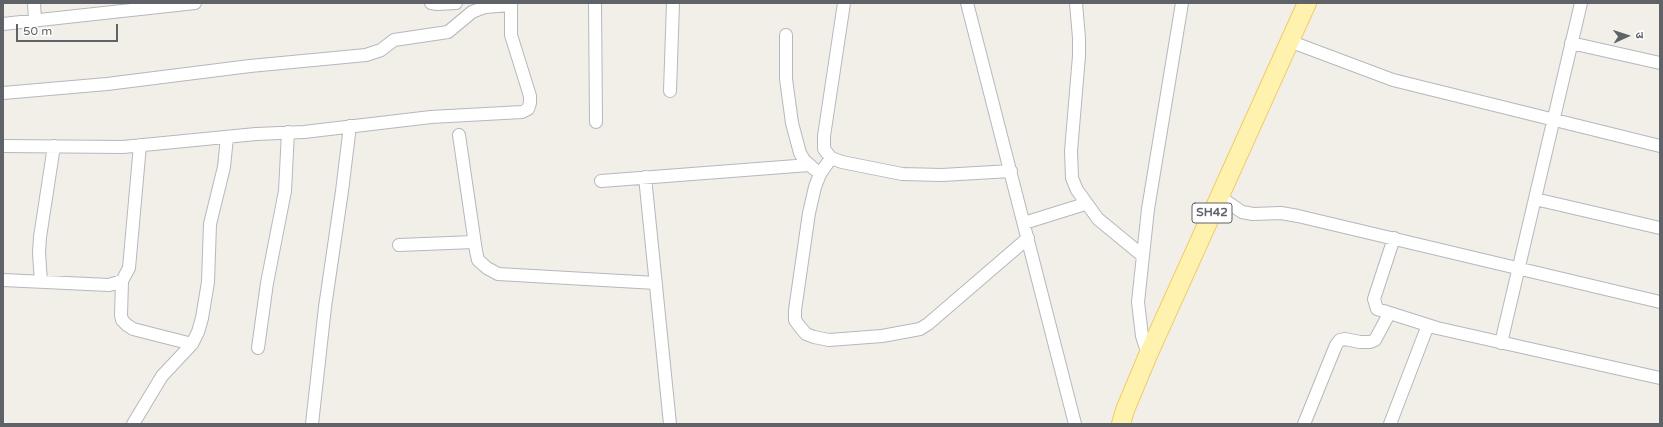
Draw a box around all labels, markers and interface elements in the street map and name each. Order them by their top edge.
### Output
scale bar [18,16,120,42]
north arrow [1607,16,1647,56]
text: 50 m [23,24,52,38]
text: उ [1633,32,1646,39]
road number: SH42 [1192,203,1232,223]

